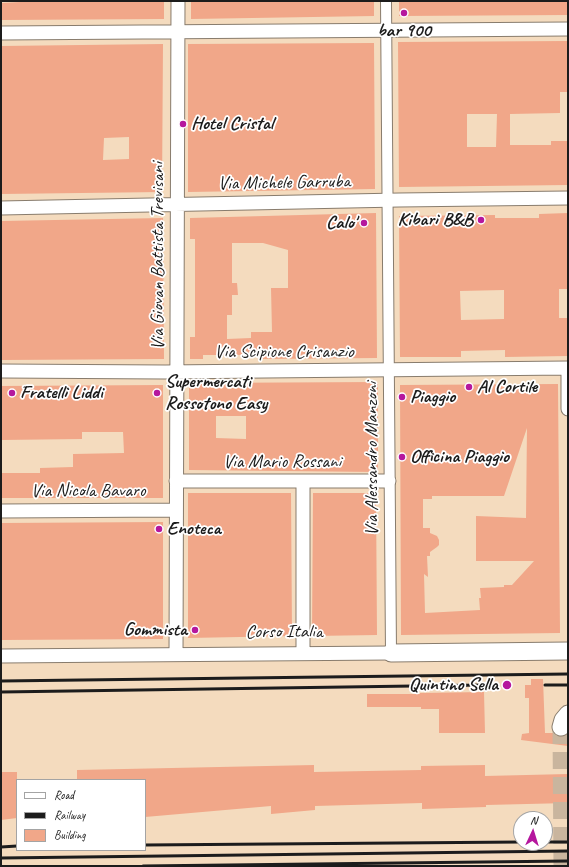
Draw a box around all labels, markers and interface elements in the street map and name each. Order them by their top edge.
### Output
marker: bar 900 [399,8,409,18]
place label: bar 900 [377,20,431,42]
place label: Hotel Cristal [191,113,273,135]
marker: Hotel Cristal [178,119,188,129]
street label: Via Giovan Battista Trevisani [147,162,169,350]
street label: Via Michele Garruba [218,170,350,196]
place label: Kibari B&B [397,209,473,231]
place label: Calo' [326,212,356,234]
marker: Kibari B&B [476,215,486,225]
marker: Calo' [359,218,369,228]
street label: Via Scipione Crisanzio [214,341,354,363]
place label: Supermercati Rossotono Easy [165,371,267,415]
place label: Al Cortile [477,376,537,398]
place label: Fratelli Liddi [20,382,103,404]
street label: Via Alessandro Manzoni [361,382,383,536]
marker: Al Cortile [464,382,474,392]
place label: Piaggio [410,386,455,408]
marker: Fratelli Liddi [7,388,17,398]
marker: Supermercati Rossotono Easy [152,388,162,398]
marker: Piaggio [397,392,407,402]
place label: Officina Piaggio [410,446,509,468]
street label: Via Mario Rossani [223,451,341,473]
marker: Officina Piaggio [397,452,407,462]
street label: Via Nicola Bavaro [31,480,145,502]
place label: Enoteca [167,518,221,540]
marker: Enoteca [154,524,164,534]
place label: Gommista [124,619,187,641]
street label: Corso Italia [245,621,323,643]
marker: Gommista [190,625,200,635]
place label: Quintino Sella [409,674,498,696]
marker: Quintino Sella [501,679,513,691]
legend [16,779,146,851]
text: Road [54,787,74,803]
text: Railway [54,807,85,823]
north arrow [513,811,553,851]
text: N [530,813,538,827]
text: Building [54,827,86,843]

